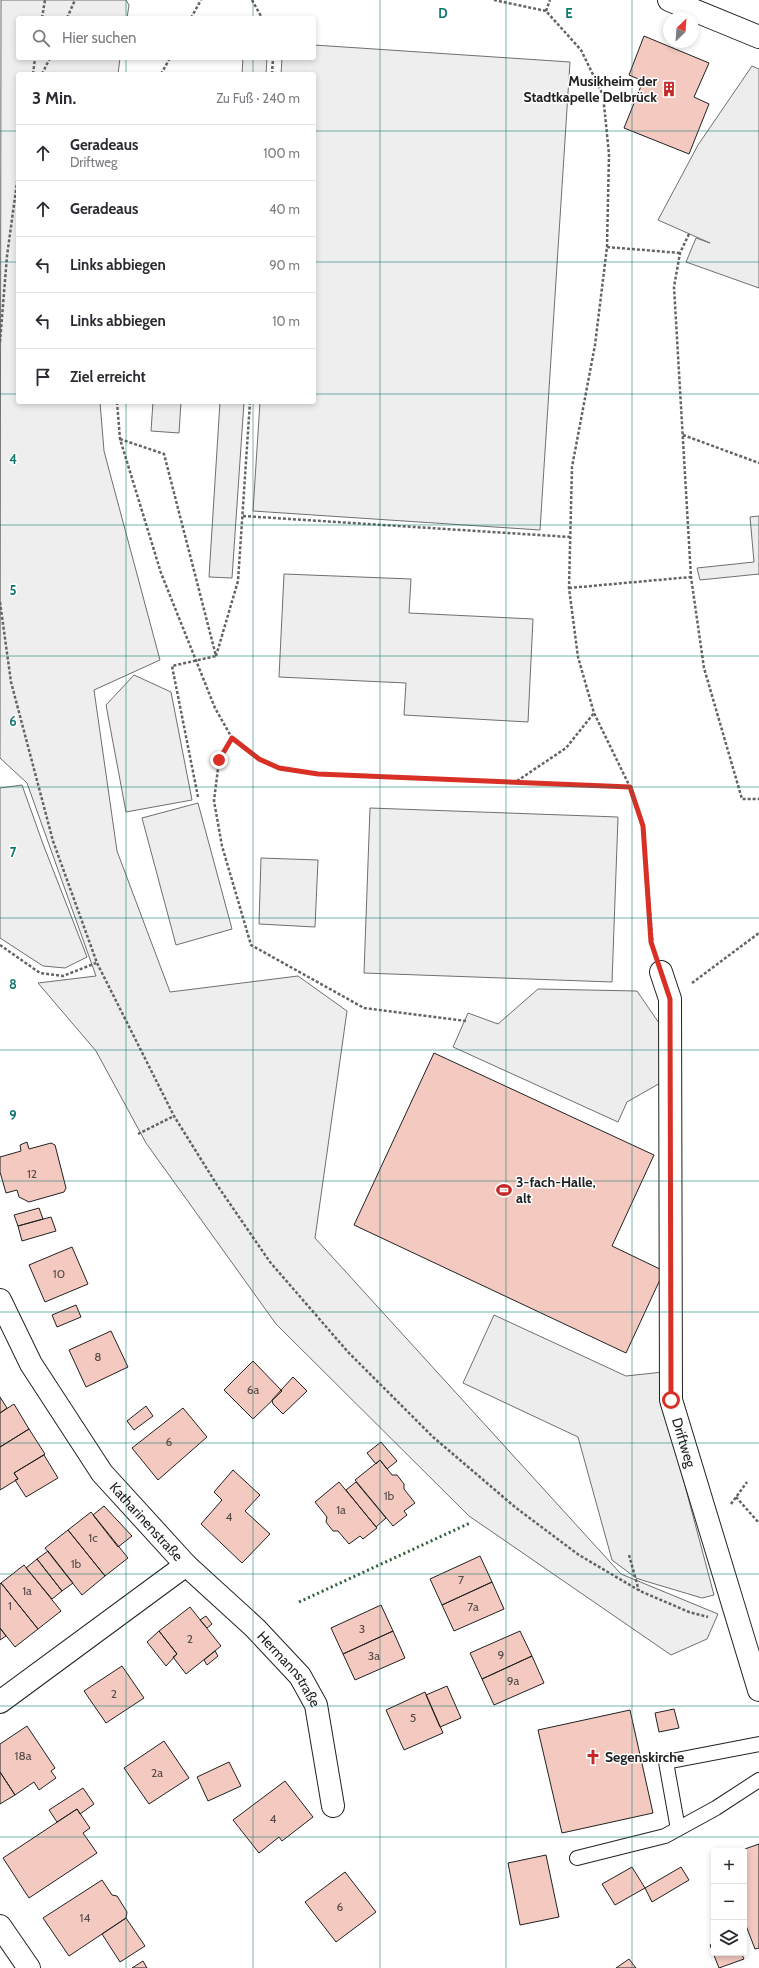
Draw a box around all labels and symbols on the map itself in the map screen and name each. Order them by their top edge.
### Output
text: D [438,5,448,21]
text: E [565,5,573,21]
north arrow [663,12,699,48]
place label: Musikheim der Stadtkapelle Delbrück [523,72,657,106]
building icon: Musikheim der Stadtkapelle Delbrück [660,80,678,98]
text: 4 [9,451,17,467]
text: 5 [10,582,17,598]
text: 6 [9,713,17,729]
route end [210,751,228,769]
text: 7 [10,844,17,860]
text: 8 [9,976,17,992]
text: 9 [9,1107,17,1123]
house number: 12 [27,1166,37,1181]
place label: 3-fach-Halle, alt [516,1173,596,1207]
sports icon: 3-fach-Halle, alt [495,1181,513,1199]
house number: 10 [53,1266,65,1281]
house number: 8 [94,1349,102,1364]
house number: 6a [247,1382,260,1397]
route start [662,1391,680,1409]
street label: Driftweg [668,1416,700,1471]
house number: 6 [166,1434,173,1449]
street label: Katharinenstraße [106,1478,187,1565]
house number: 1b [384,1488,395,1503]
house number: 1a [336,1502,346,1517]
house number: 4 [226,1509,233,1524]
house number: 1c [88,1530,98,1545]
house number: 1b [71,1556,82,1571]
house number: 7 [458,1572,464,1587]
house number: 1a [22,1583,32,1598]
house number: 1 [8,1598,12,1613]
house number: 7a [467,1599,479,1614]
house number: 3 [359,1621,365,1636]
street label: Hermannstraße [253,1627,324,1710]
house number: 2 [187,1631,193,1646]
house number: 9 [498,1647,505,1662]
house number: 3a [368,1648,380,1663]
house number: 9a [507,1673,520,1688]
house number: 2 [111,1686,117,1701]
house number: 5 [410,1710,416,1725]
house number: 18a [15,1748,32,1763]
church icon: Segenskirche [584,1748,602,1766]
place label: Segenskirche [605,1748,684,1766]
house number: 2a [151,1765,163,1780]
house number: 4 [270,1811,277,1826]
house number: 6 [337,1899,344,1914]
house number: 14 [80,1910,90,1925]

